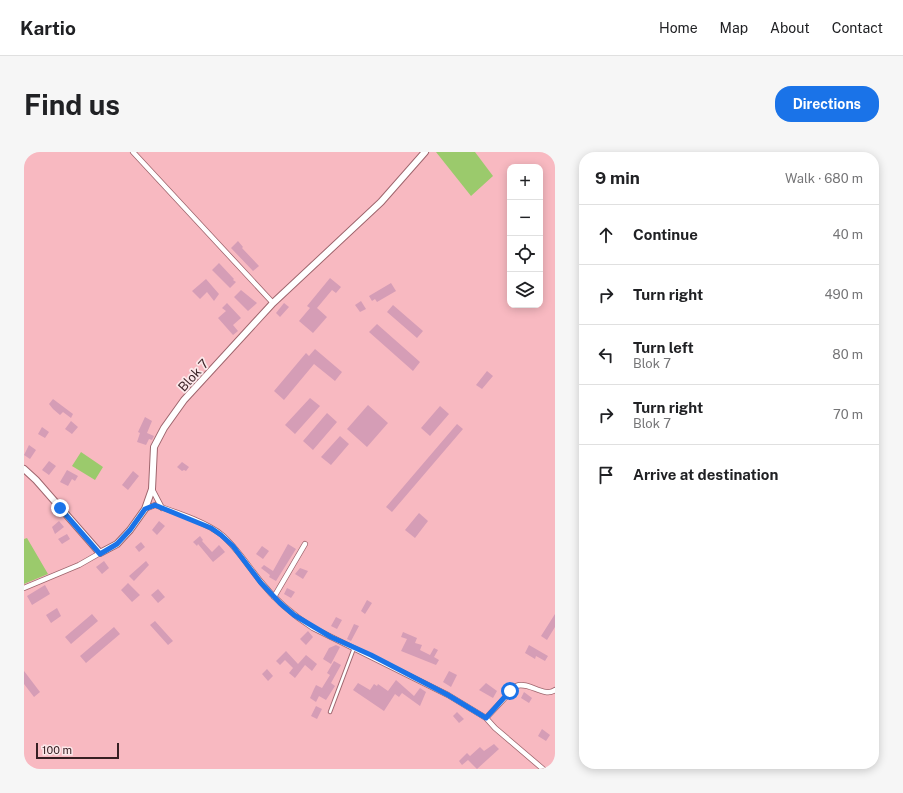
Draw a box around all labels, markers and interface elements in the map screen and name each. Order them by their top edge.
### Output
text: Kartio [20,17,76,39]
text: Home [659,20,698,36]
text: Map [720,20,748,36]
text: About [770,20,810,36]
text: Contact [832,20,883,36]
button: Directions [775,86,879,122]
text: Find us [24,88,120,121]
map controls [507,164,543,308]
button: + [507,164,543,200]
text: 9 min [595,168,640,188]
text: Walk · 680 m [785,171,863,186]
button: − [507,200,543,236]
icon: ahead [595,224,617,246]
text: Continue [633,226,698,243]
text: 40 m [832,227,863,242]
button: locate [507,236,543,272]
button: layers [507,272,543,308]
icon: right [595,284,617,306]
text: Turn right [633,286,703,303]
text: 490 m [824,287,863,302]
text: Turn left [633,339,694,356]
icon: left [595,344,617,366]
text: 80 m [832,347,863,362]
street label: Blok 7 [175,356,212,394]
text: Blok 7 [633,356,671,371]
text: Turn right [633,399,703,416]
icon: right [595,404,617,426]
text: 70 m [833,407,863,422]
text: Blok 7 [633,416,671,431]
icon: arrive [595,464,617,486]
text: Arrive at destination [633,466,778,483]
route end [51,499,69,517]
route start [501,682,519,700]
scale bar [36,741,119,760]
text: 100 m [42,744,72,756]

